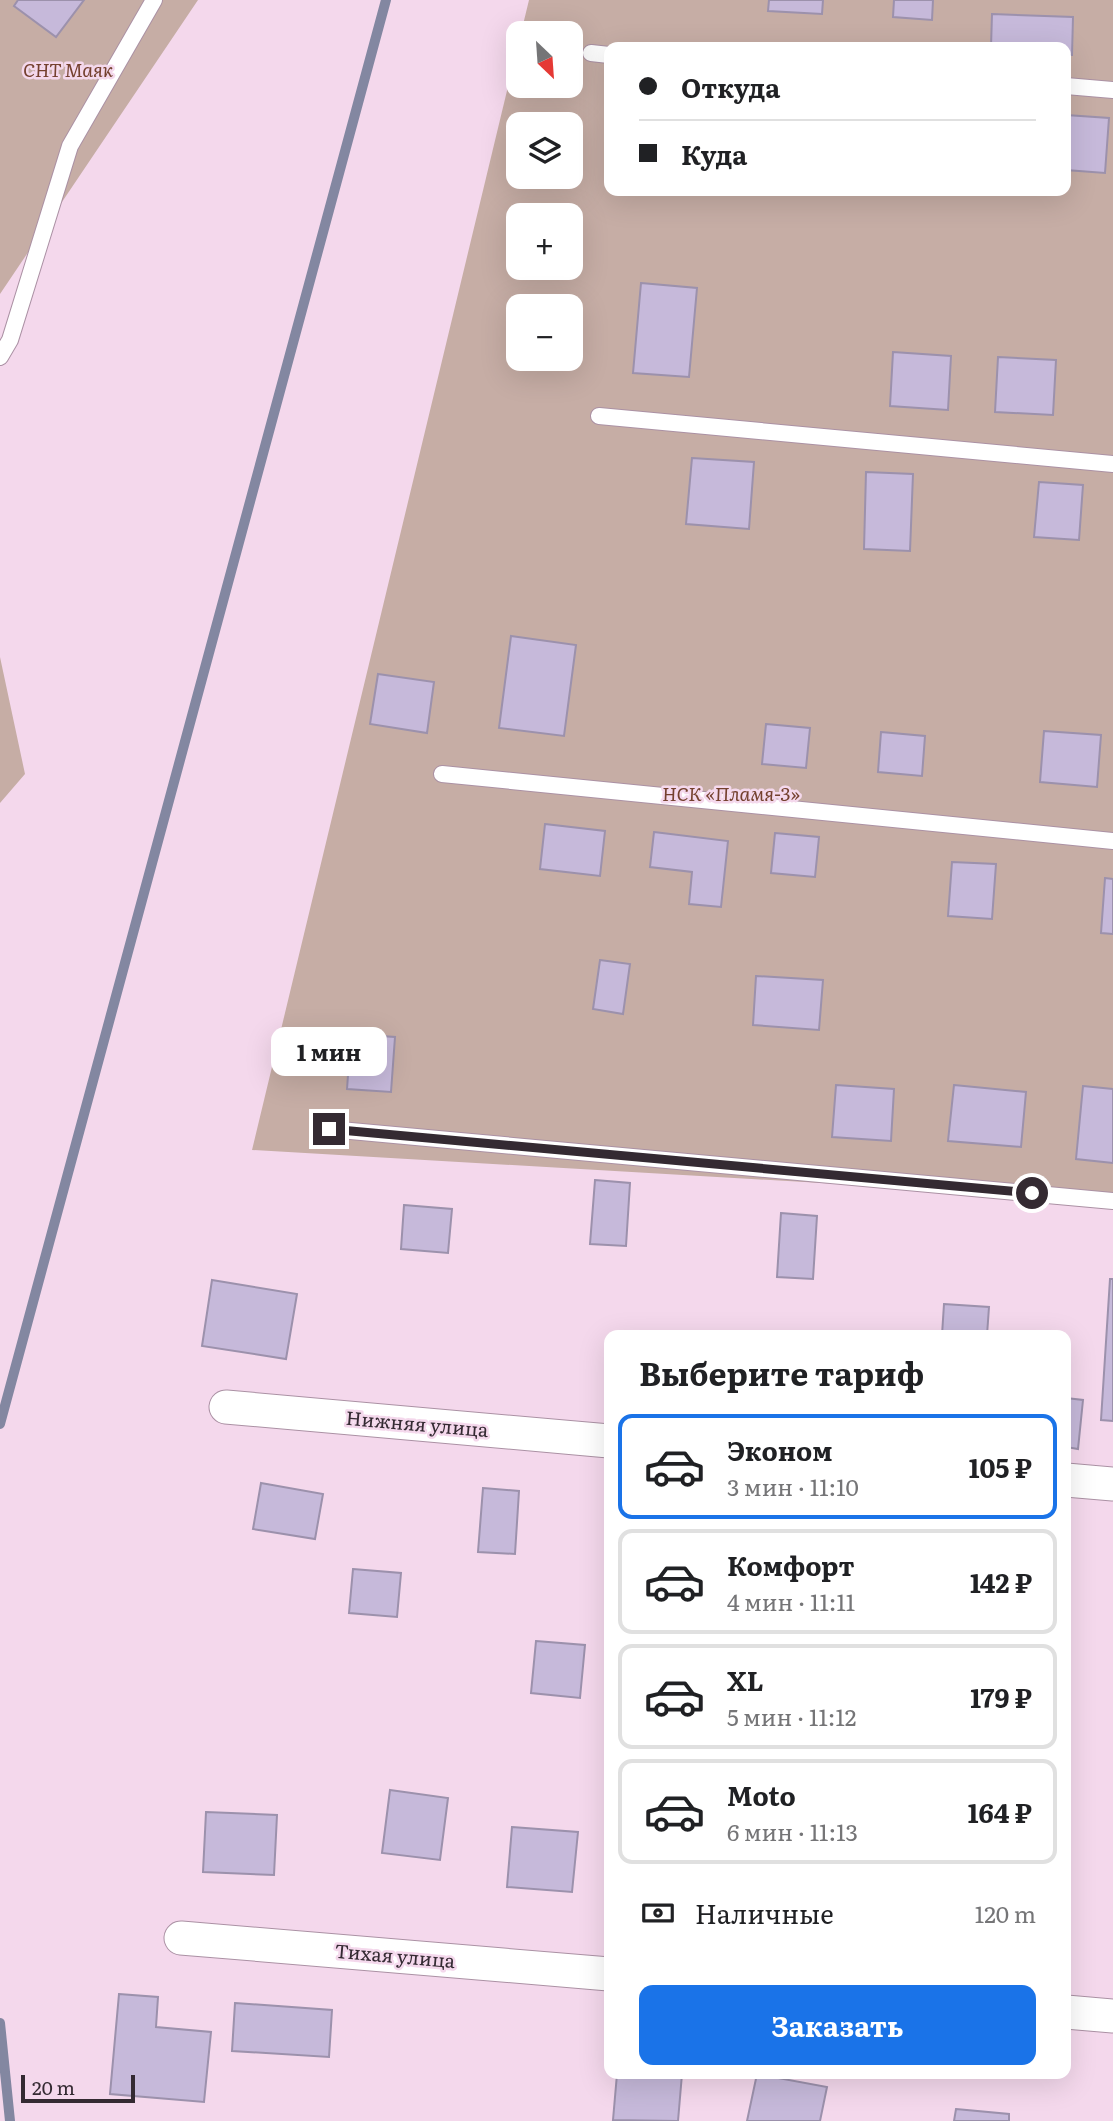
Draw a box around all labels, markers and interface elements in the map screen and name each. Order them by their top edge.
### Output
north arrow [506,21,583,98]
map controls [506,21,583,371]
park label: СНТ Маяк [23,55,114,83]
text: Откуда [681,67,780,106]
button: layers [506,112,583,189]
text: Куда [681,134,747,173]
button: + [506,203,583,280]
button: − [506,294,583,371]
park label: НСК «Пламя-3» [662,779,800,807]
callout: 1 мин [271,1028,387,1076]
text: 1 мин [297,1034,361,1068]
route end [313,1113,345,1145]
route start [1016,1177,1048,1209]
text: Выберите тариф [639,1348,924,1396]
street label: Нижняя улица [345,1403,490,1443]
text: Эконом [727,1430,832,1469]
icon: car [643,1435,706,1498]
text: 105 ₽ [969,1447,1032,1486]
text: 3 мин · 11:10 [727,1469,859,1503]
text: Комфорт [727,1545,854,1584]
icon: car [643,1550,706,1613]
text: 142 ₽ [970,1562,1032,1601]
text: 4 мин · 11:11 [727,1584,855,1618]
text: XL [727,1660,764,1699]
icon: car [643,1665,706,1728]
text: 179 ₽ [970,1677,1032,1716]
text: 5 мин · 11:12 [727,1699,857,1733]
text: Moto [727,1775,796,1814]
icon: car [643,1780,706,1843]
text: 164 ₽ [968,1792,1032,1831]
text: 6 мин · 11:13 [727,1814,858,1848]
text: Наличные [695,1893,834,1932]
icon: cash [639,1894,677,1932]
text: 120 m [975,1896,1036,1930]
street label: Тихая улица [334,1936,457,1974]
button: Заказать [639,1985,1036,2065]
scale bar [21,2072,135,2104]
text: 20 m [32,2073,75,2101]

